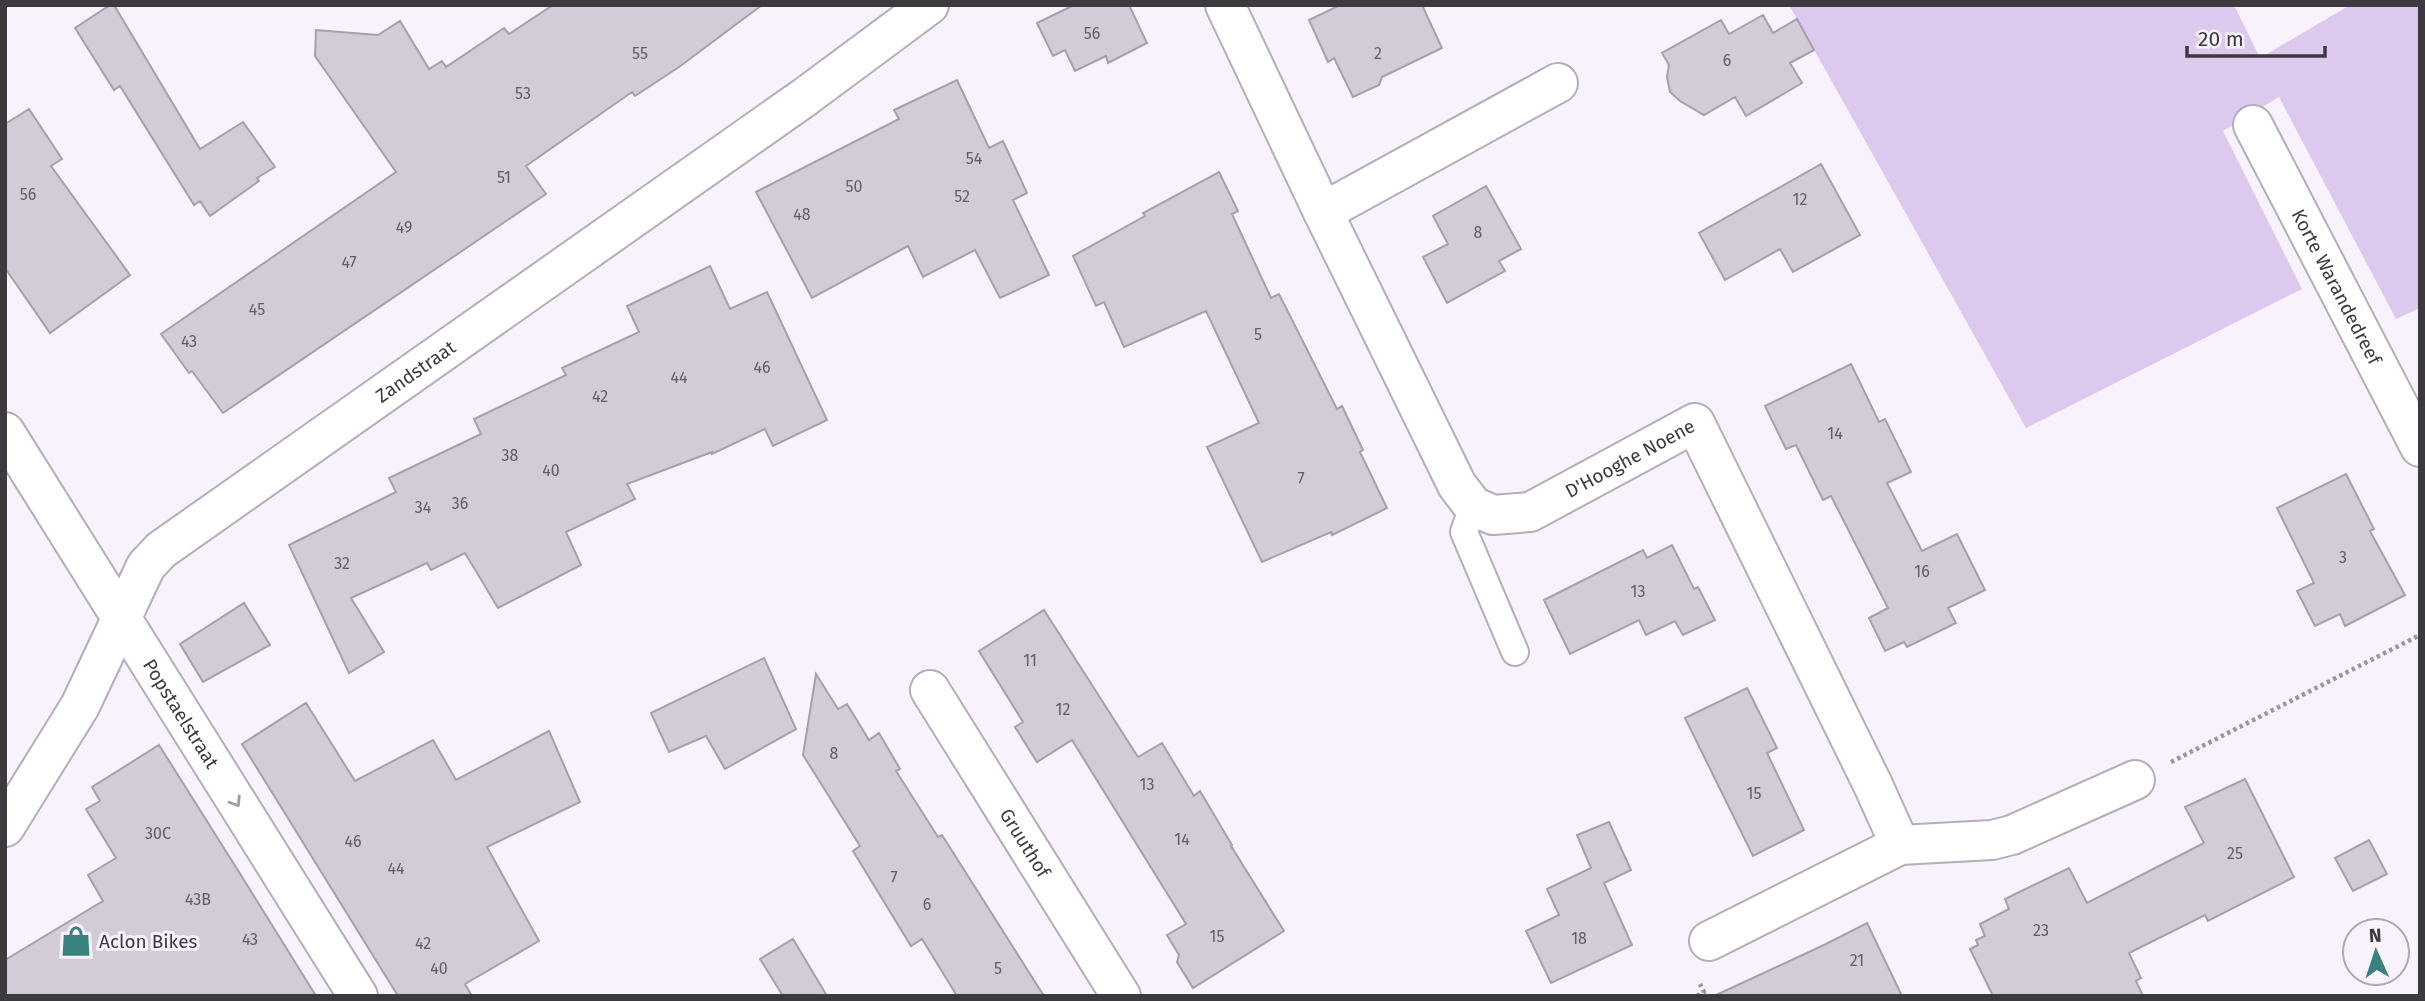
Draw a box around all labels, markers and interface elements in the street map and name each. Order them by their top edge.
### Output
scale bar [2187,14,2325,58]
house number: 56 [1084,24,1100,43]
text: 20 m [2198,26,2244,52]
house number: 55 [632,44,648,63]
house number: 2 [1374,44,1382,63]
house number: 6 [1723,51,1731,70]
house number: 53 [515,84,531,103]
house number: 54 [966,149,983,168]
house number: 51 [497,168,511,187]
house number: 50 [846,177,863,196]
house number: 56 [20,185,36,204]
house number: 52 [954,187,970,206]
house number: 12 [1793,190,1807,209]
house number: 48 [793,205,811,224]
street label: Korte Warandedreef [2287,205,2387,370]
house number: 49 [396,218,412,237]
house number: 8 [1474,223,1483,242]
house number: 47 [341,253,357,272]
house number: 45 [249,300,265,319]
house number: 5 [1254,325,1262,344]
house number: 43 [181,332,197,351]
street label: Zandstraat [371,335,460,407]
house number: 46 [753,358,771,377]
house number: 44 [670,368,688,387]
house number: 42 [592,387,608,406]
street label: D'Hooghe Noene [1561,414,1699,503]
house number: 14 [1827,424,1843,443]
house number: 38 [502,446,519,465]
house number: 40 [542,461,560,480]
house number: 7 [1297,469,1305,488]
house number: 36 [452,494,468,513]
house number: 34 [415,498,432,517]
house number: 3 [2339,548,2347,567]
house number: 32 [334,554,350,573]
house number: 16 [1914,562,1930,581]
house number: 13 [1631,582,1645,601]
house number: 11 [1023,651,1037,670]
street label: Popstaelstraat [138,655,224,773]
house number: 12 [1056,700,1070,719]
house number: 8 [830,744,839,763]
house number: 13 [1140,775,1154,794]
house number: 15 [1747,784,1761,803]
one-way arrow [228,794,241,807]
street label: Gruuthof [995,804,1056,883]
house number: 30C [145,824,171,843]
house number: 14 [1174,830,1190,849]
house number: 46 [344,832,362,851]
house number: 25 [2227,844,2243,863]
house number: 44 [387,859,405,878]
house number: 7 [890,868,898,887]
house number: 43B [185,890,211,909]
house number: 6 [923,895,931,914]
north arrow [2341,917,2411,987]
house number: 23 [2033,921,2049,940]
shop icon: Aclon Bikes [59,924,93,958]
text: N [2368,924,2382,947]
house number: 15 [1210,927,1224,946]
house number: 18 [1571,929,1587,948]
place label: Aclon Bikes [99,930,198,953]
house number: 43 [242,930,258,949]
house number: 42 [415,934,431,953]
house number: 21 [1850,951,1864,970]
house number: 40 [430,959,448,978]
house number: 5 [994,959,1002,978]

